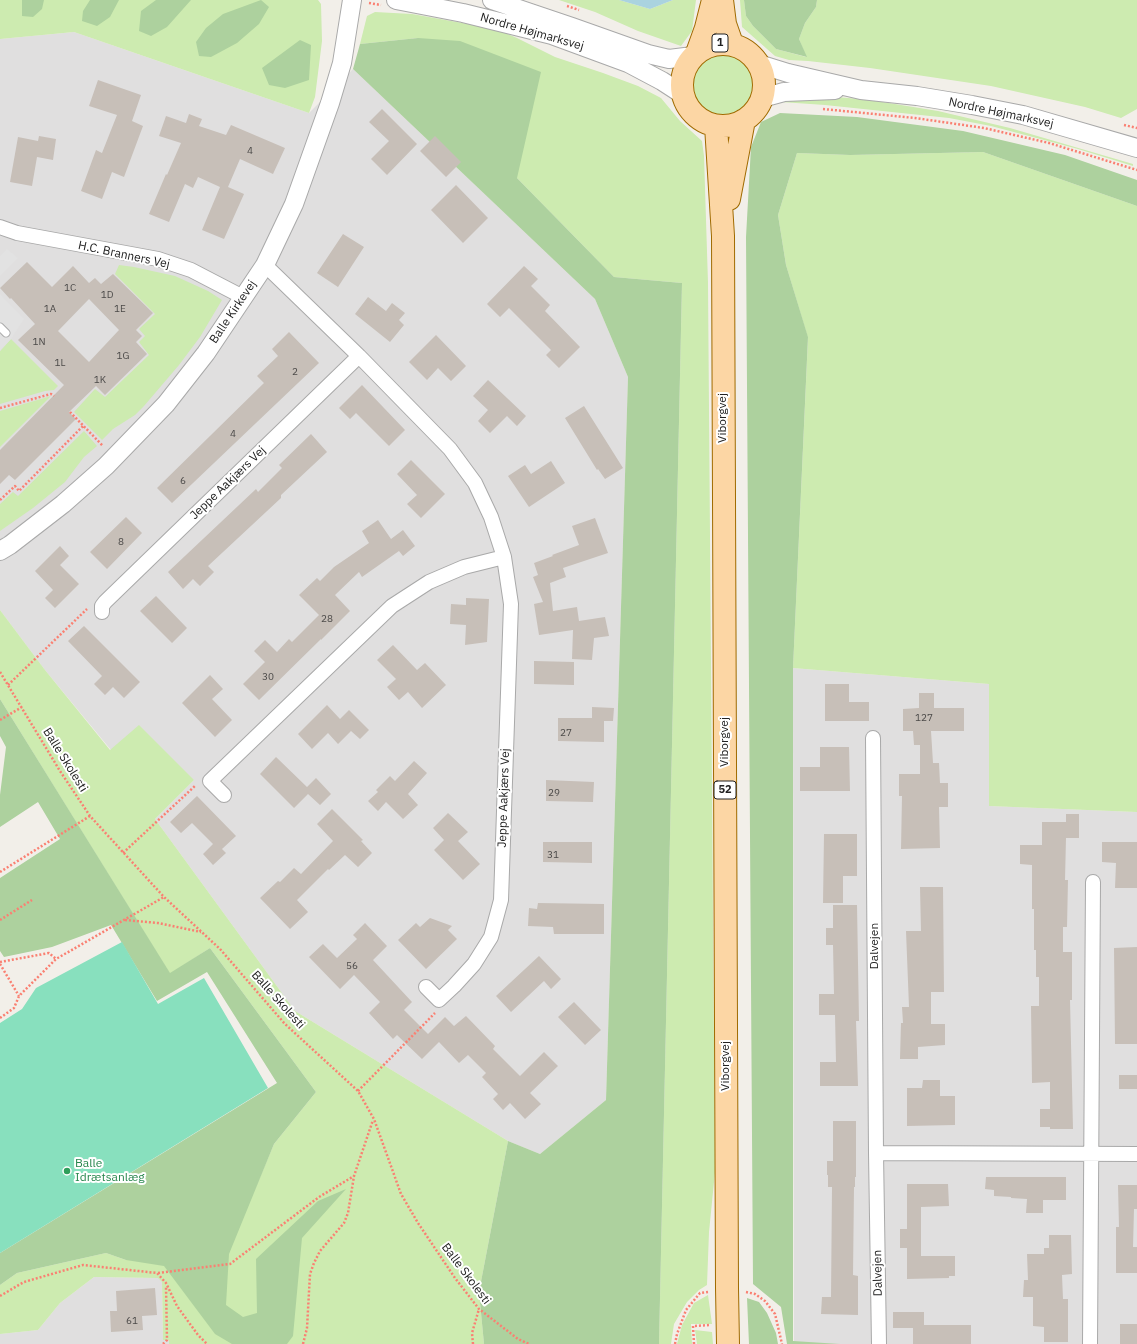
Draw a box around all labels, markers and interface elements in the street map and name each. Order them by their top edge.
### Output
street label: Nordre Højmarksvej [479,10,585,54]
road number: 1 [712,34,728,52]
street label: Nordre Højmarksvej [947,95,1055,131]
house number: 4 [247,145,253,157]
street label: H.C. Branners Vej [77,238,171,272]
street label: Balle Kirkevej [207,278,259,346]
house number: 1C [64,282,76,294]
house number: 1D [101,289,113,301]
house number: 1A [44,303,56,315]
house number: 1E [114,303,126,315]
house number: 1N [32,336,46,348]
house number: 1G [117,350,129,362]
house number: 1L [54,357,66,369]
house number: 2 [292,366,298,378]
house number: 1K [94,374,106,386]
street label: Viborgvej [716,393,730,443]
house number: 4 [230,428,236,440]
street label: Jeppe Aakjærs Vej [187,443,269,523]
house number: 6 [180,475,186,487]
house number: 8 [118,536,124,548]
house number: 28 [321,613,333,625]
house number: 30 [262,671,274,683]
house number: 127 [915,712,933,724]
street label: Viborgvej [718,717,732,767]
street label: Balle Skolesti [40,725,90,795]
house number: 27 [560,727,572,739]
street label: Jeppe Aakjærs Vej [495,748,513,848]
road number: 52 [714,781,736,799]
house number: 29 [548,787,560,799]
house number: 31 [547,849,559,861]
street label: Dalvejen [868,923,882,969]
house number: 56 [346,960,358,972]
street label: Balle Skolesti [248,968,308,1032]
street label: Viborgvej [719,1041,733,1091]
place label: Balle Idrætsanlæg [75,1157,145,1185]
marker: Balle Idrætsanlæg [62,1166,72,1176]
street label: Balle Skolesti [438,1241,494,1307]
street label: Dalvejen [870,1250,886,1296]
house number: 61 [126,1315,138,1327]

